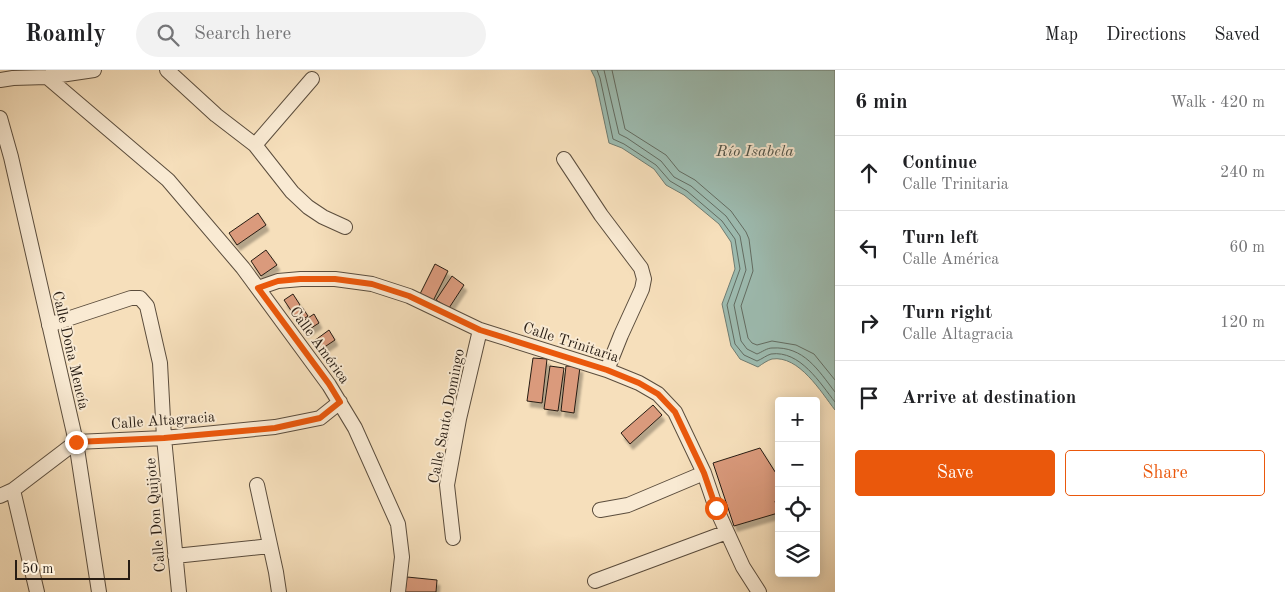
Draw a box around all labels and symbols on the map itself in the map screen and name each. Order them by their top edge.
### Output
water label: Río Isabela [715,144,794,160]
street label: Calle Doña Mencía [49,290,91,412]
street label: Calle América [286,305,352,388]
street label: Calle Trinitaria [521,321,621,366]
street label: Calle Santo Domingo [427,348,468,485]
street label: Calle Altagracia [110,410,216,433]
route end [65,431,88,454]
street label: Calle Don Quijote [144,457,169,573]
route start [705,497,728,520]
scale bar [15,557,130,580]

